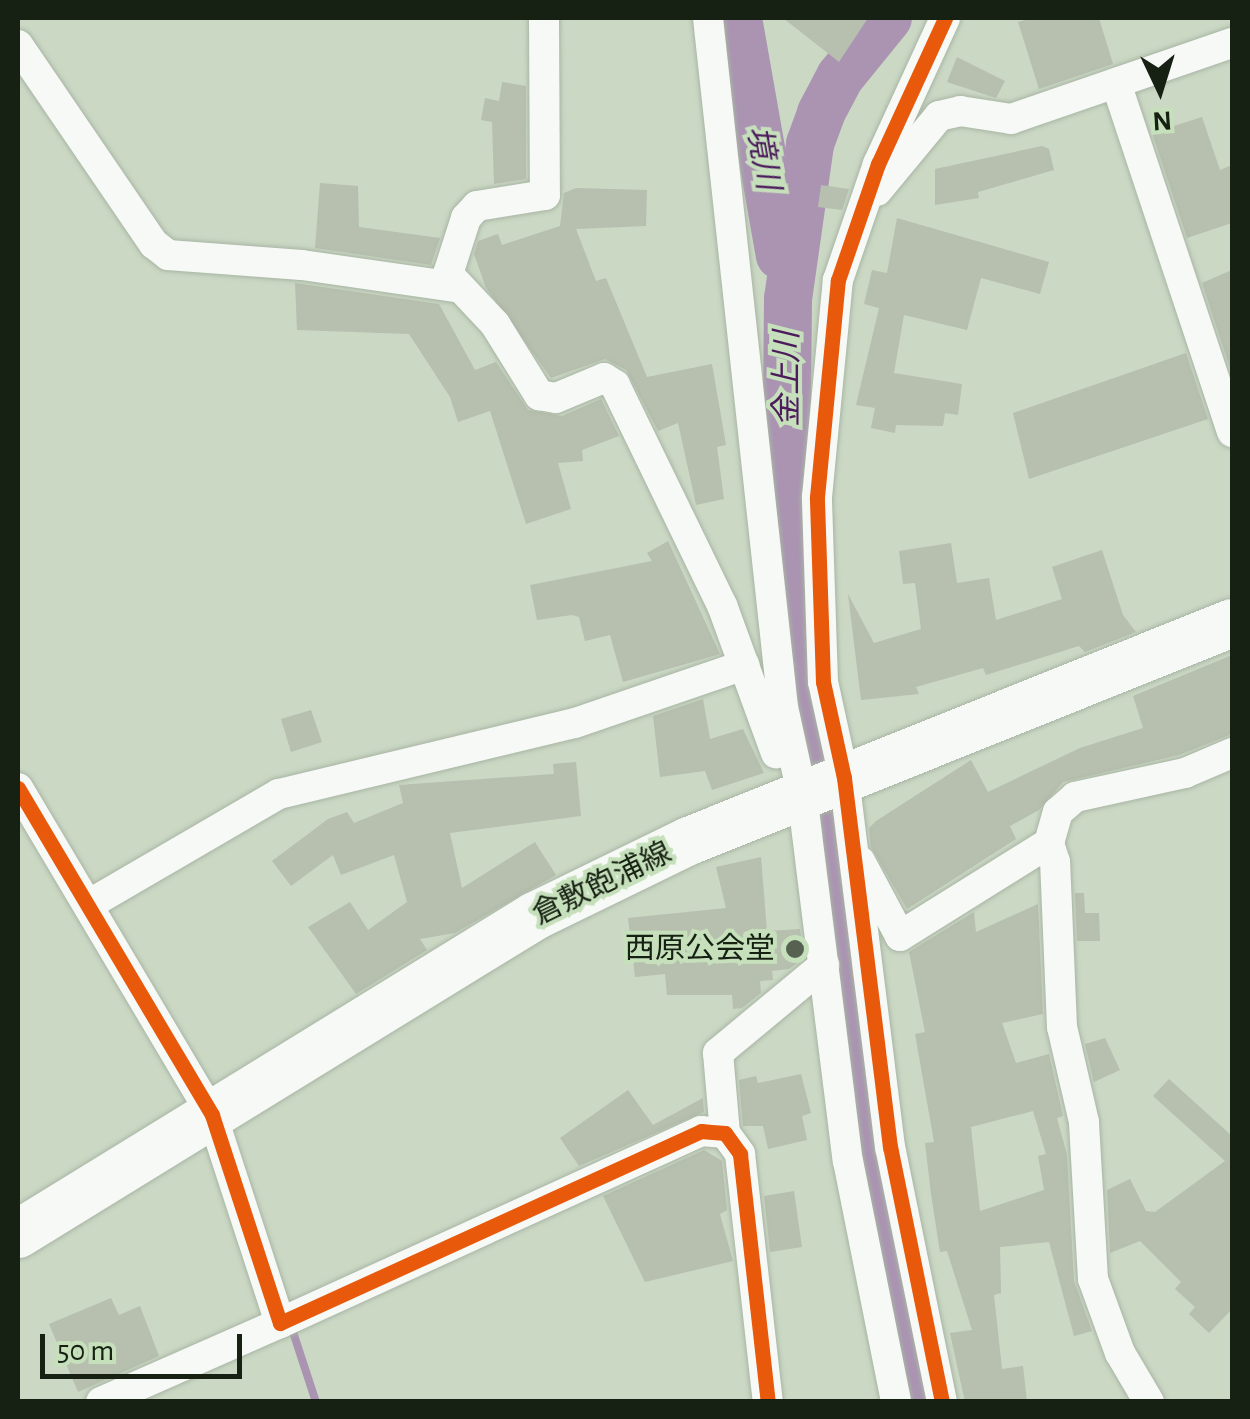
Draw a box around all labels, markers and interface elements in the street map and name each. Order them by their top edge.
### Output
north arrow [1110,40,1210,140]
text: N [1151,105,1173,135]
water label: 境川 [739,123,787,193]
water label: 金上川 [768,331,806,427]
street label: 倉敷飽浦線 [527,835,677,933]
place label: 西原公会堂 [625,931,775,967]
marker: 西原公会堂 [784,938,806,960]
scale bar [45,1314,248,1376]
text: 50 m [57,1336,114,1366]

